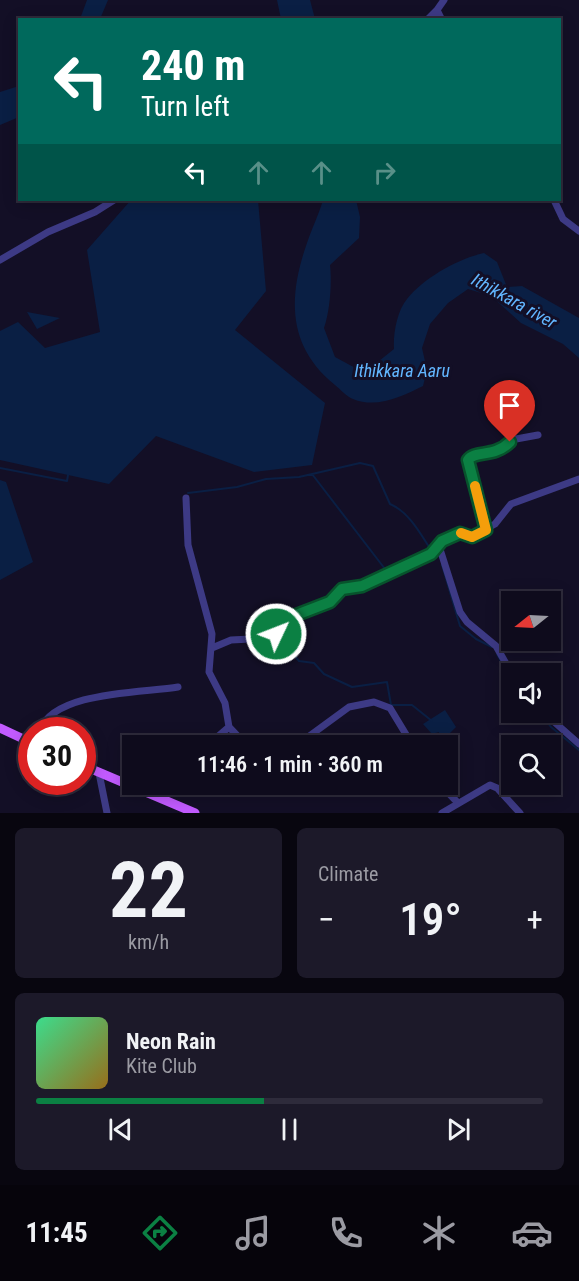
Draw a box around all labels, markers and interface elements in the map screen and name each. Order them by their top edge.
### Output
text: 240 m [141,41,246,90]
icon: left [42,42,120,120]
text: Turn left [141,91,230,123]
icon: left [179,156,212,189]
icon: ahead [242,156,275,189]
icon: ahead [305,156,338,189]
icon: right [368,156,401,189]
water label: Ithikkara river [468,269,561,333]
water label: Ithikkara Aaru [354,360,450,381]
pin [484,380,535,442]
icon: arrive [493,389,526,422]
north arrow [501,591,561,651]
map controls [501,591,561,795]
position arrow [244,602,308,666]
button: sound [501,663,561,723]
speed limit sign: 30 [18,717,96,795]
button: search [501,735,561,795]
text: 11:46 · 1 min · 360 m [197,752,383,777]
text: 22 [109,845,188,936]
text: Climate [318,862,378,886]
text: 19° [399,893,462,946]
text: − [318,900,335,939]
text: + [527,900,543,939]
text: km/h [128,930,169,954]
text: Neon Rain [126,1029,216,1054]
text: Kite Club [126,1054,197,1078]
icon: previous [104,1113,137,1146]
icon: pause [273,1113,306,1146]
icon: next [442,1113,475,1146]
icon: directions [139,1212,181,1254]
icon: music [232,1212,274,1254]
icon: phone [325,1212,367,1254]
icon: climate [418,1212,460,1254]
icon: car [511,1212,553,1254]
text: 11:45 [26,1217,88,1249]

